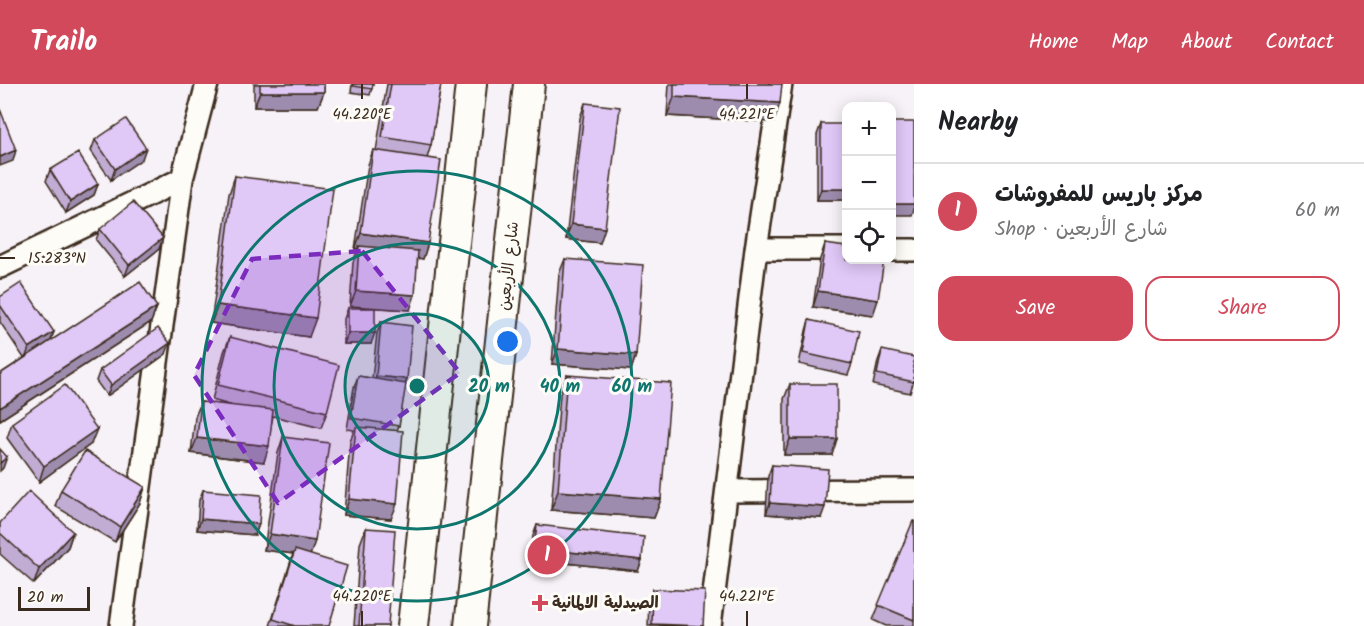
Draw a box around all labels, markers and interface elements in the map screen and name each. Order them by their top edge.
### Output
text: Trailo [30,20,97,65]
text: Home [1029,26,1078,59]
text: Map [1111,26,1148,59]
text: About [1181,26,1232,59]
text: Contact [1265,26,1334,59]
map controls [842,102,896,264]
button: + [842,102,896,156]
text: Nearby [938,102,1018,144]
text: 44.220°E [333,103,393,127]
text: 44.221°E [719,103,776,127]
button: − [842,156,896,210]
text: مركز باريس للمفروشات [995,178,1203,213]
text: 1 [954,195,961,227]
text: 60 m [1295,195,1340,227]
button: locate [842,210,896,264]
text: Shop · شارع الأربعين [995,214,1168,246]
street label: شارع الأربعين [492,220,526,312]
text: 15.283°N [28,247,86,271]
button: Save [938,276,1133,341]
button: Share [1145,276,1340,341]
your location [493,327,522,356]
text: 20 m [468,373,510,402]
text: 40 m [540,373,581,402]
text: 60 m [612,373,653,402]
centre of rings [407,376,427,396]
pin: 1 [528,532,566,578]
scale bar [18,584,90,612]
text: 20 m [27,585,63,610]
text: 44.220°E [333,585,393,609]
text: 44.221°E [719,585,776,609]
place label: الصيدلية الالمانية [552,591,659,616]
marker: الصيدلية الالمانية [533,596,547,610]

